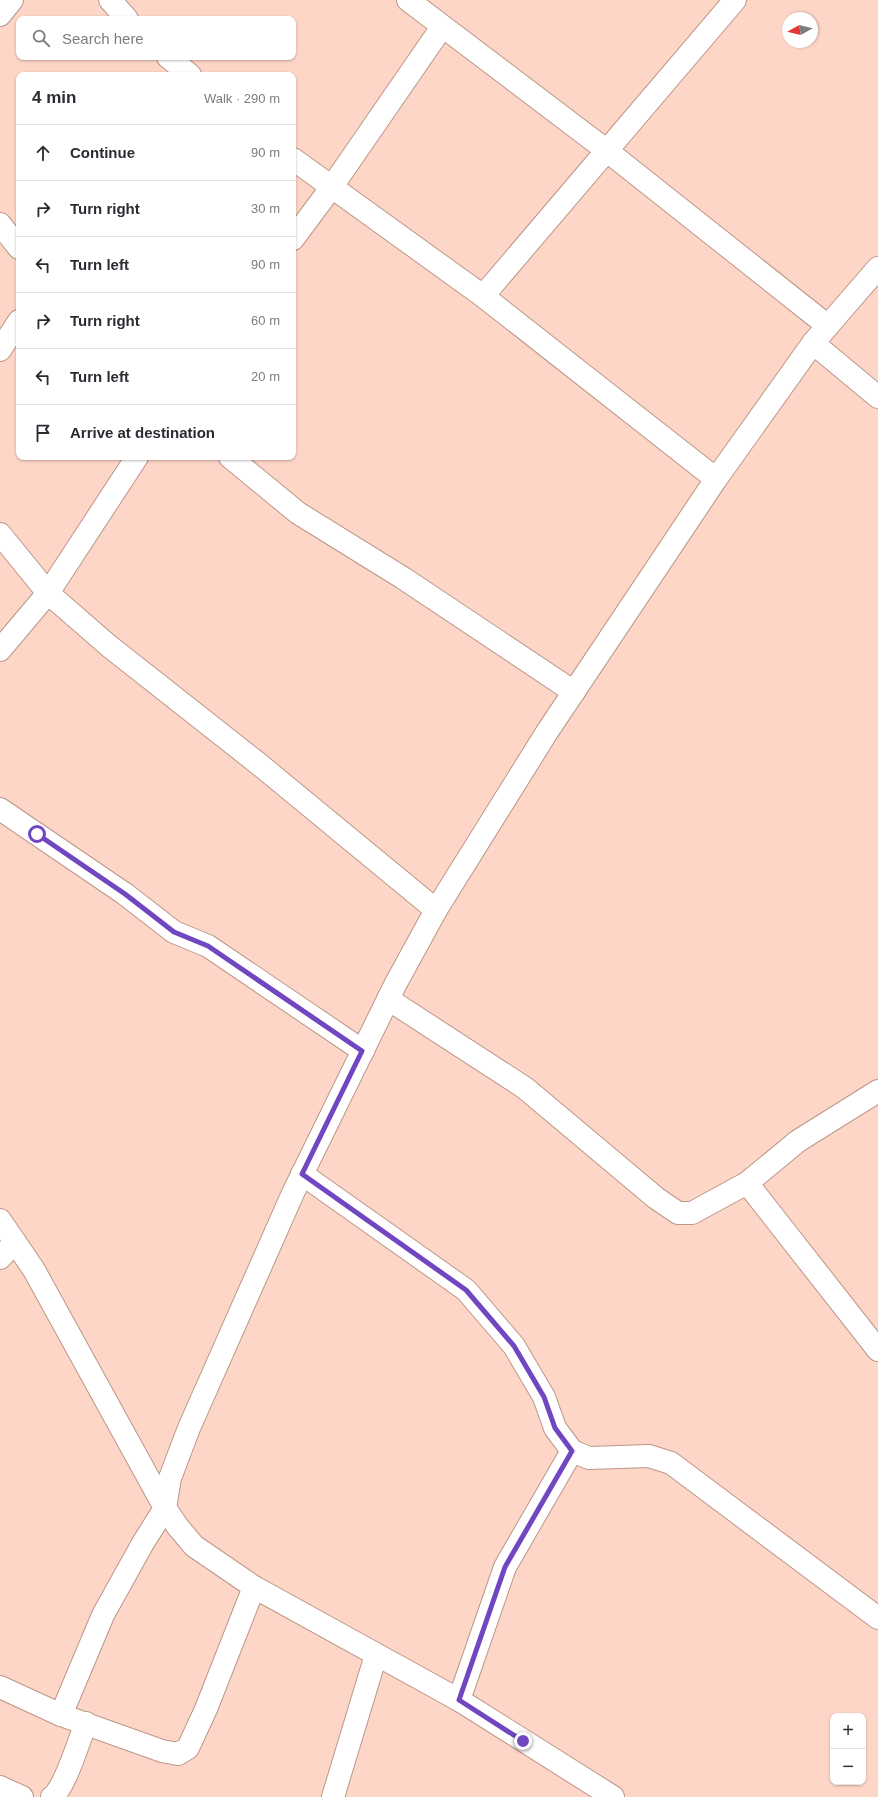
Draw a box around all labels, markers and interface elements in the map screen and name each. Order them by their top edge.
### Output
north arrow [782,12,818,48]
search box [16,16,296,60]
icon: search [30,27,52,49]
text: Search here [62,30,144,47]
text: 4 min [32,88,76,107]
text: Walk · 290 m [204,91,280,106]
icon: ahead [32,142,54,164]
text: Continue [70,144,135,161]
text: 90 m [251,145,280,160]
icon: right [32,198,54,220]
text: Turn right [70,200,140,217]
text: 30 m [251,201,280,216]
icon: left [32,254,54,276]
text: Turn left [70,256,129,273]
text: 90 m [251,257,280,272]
icon: right [32,310,54,332]
text: Turn right [70,312,140,329]
text: 60 m [251,313,280,328]
icon: left [32,366,54,388]
text: Turn left [70,368,129,385]
text: 20 m [251,369,280,384]
icon: arrive [32,422,54,444]
text: Arrive at destination [70,424,215,441]
route start [28,825,46,843]
map controls [830,1713,866,1785]
button: + [830,1713,866,1749]
route end [514,1732,532,1750]
button: − [830,1749,866,1785]

